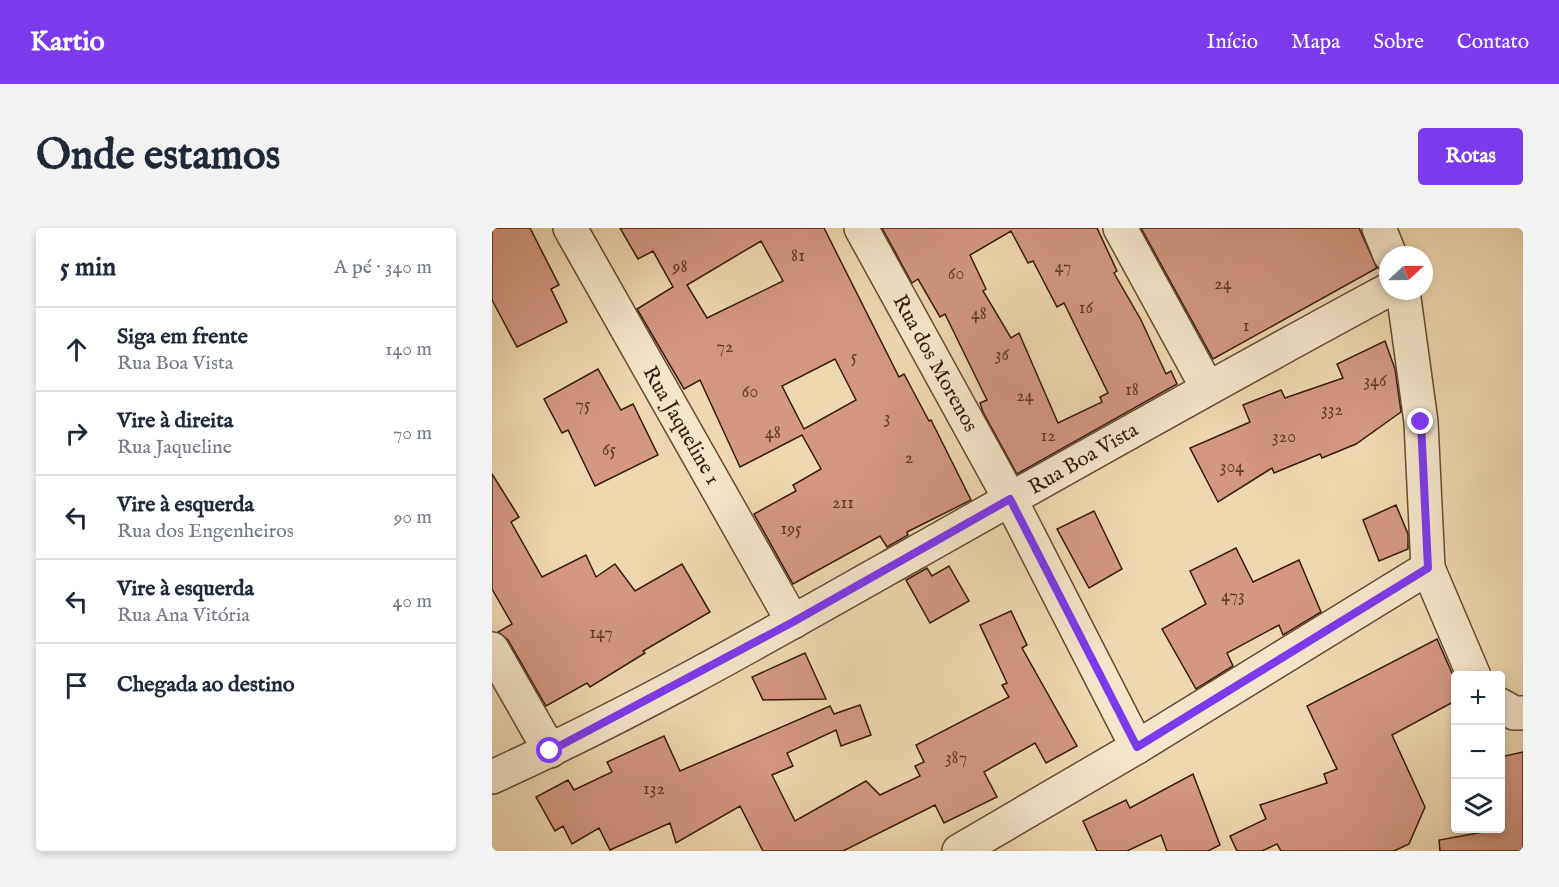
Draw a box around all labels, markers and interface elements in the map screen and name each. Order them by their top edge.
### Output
text: Kartio [30,25,105,60]
text: Início [1206,29,1258,56]
text: Mapa [1291,29,1340,56]
text: Sobre [1373,29,1424,56]
text: Contato [1457,29,1529,56]
button: Rotas [1418,128,1523,185]
text: Onde estamos [36,130,280,183]
house number: 81 [791,245,805,268]
north arrow [1379,246,1433,300]
text: 5 min [60,251,116,284]
text: A pé · 340 m [334,255,432,280]
house number: 98 [672,256,687,279]
house number: 47 [1055,256,1071,279]
house number: 60 [948,263,964,286]
house number: 24 [1214,273,1232,296]
street label: Rua dos Morenos [886,290,984,437]
house number: 16 [1079,297,1094,320]
house number: 48 [971,303,987,326]
house number: 1 [1243,315,1249,338]
text: Siga em frente [117,323,248,351]
icon: ahead [60,333,93,366]
house number: 72 [717,336,733,359]
text: 140 m [385,337,432,362]
house number: 36 [995,344,1010,367]
house number: 5 [851,346,858,369]
text: Rua Boa Vista [117,351,233,376]
street label: Rua Jaqueline 1 [636,361,726,490]
house number: 346 [1363,370,1387,393]
house number: 18 [1125,379,1139,402]
house number: 60 [742,381,758,404]
house number: 24 [1016,385,1034,408]
house number: 75 [576,394,591,417]
house number: 332 [1321,399,1343,422]
text: Vire à direita [117,407,233,435]
house number: 3 [884,407,890,430]
route end [1407,408,1433,434]
icon: right [60,417,93,450]
street label: Rua Boa Vista [1024,417,1144,502]
text: 70 m [393,421,432,446]
house number: 48 [765,422,781,445]
house number: 12 [1040,425,1056,448]
house number: 320 [1272,426,1296,449]
text: Rua Jaqueline [117,435,232,460]
house number: 65 [602,439,617,462]
house number: 2 [905,447,913,470]
house number: 304 [1220,456,1244,479]
text: Vire à esquerda [117,491,254,519]
house number: 211 [832,492,854,515]
icon: left [60,501,93,534]
text: 90 m [394,505,432,530]
house number: 195 [780,518,802,541]
text: Rua dos Engenheiros [117,519,294,544]
text: Vire à esquerda [117,575,254,603]
icon: left [60,585,93,618]
house number: 473 [1221,585,1245,608]
text: 40 m [393,589,432,614]
text: Rua Ana Vitória [117,603,250,628]
house number: 147 [589,622,613,645]
icon: arrive [60,669,93,702]
text: Chegada ao destino [117,671,295,699]
map controls [1451,671,1505,833]
button: + [1451,671,1505,725]
button: − [1451,725,1505,779]
route start [536,737,562,763]
house number: 387 [945,747,967,770]
house number: 132 [643,778,665,801]
button: layers [1451,779,1505,833]

